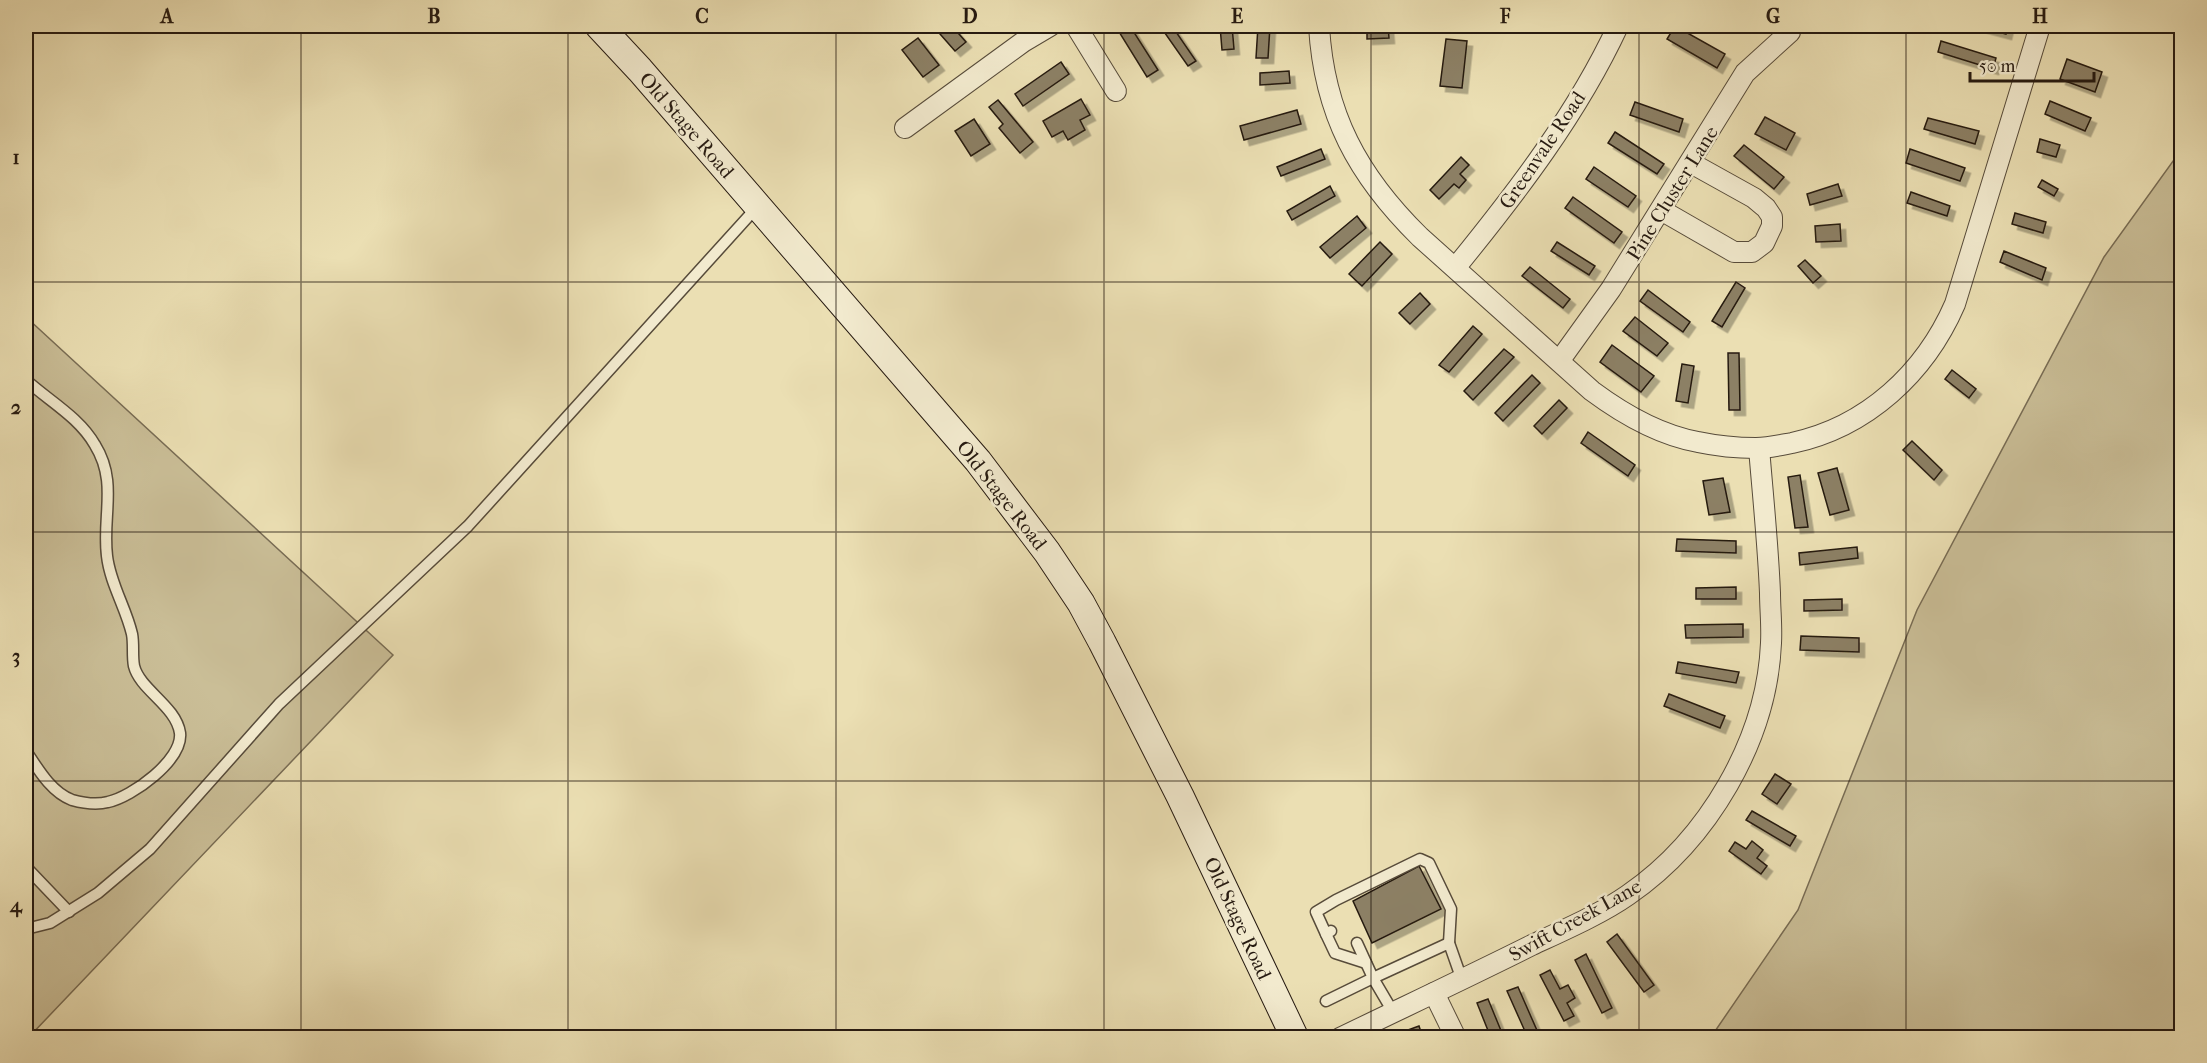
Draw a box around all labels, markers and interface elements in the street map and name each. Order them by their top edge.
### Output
text: A [159,5,175,28]
text: B [427,5,441,28]
text: C [695,5,709,28]
text: D [962,5,978,28]
text: E [1231,5,1243,28]
text: F [1499,5,1511,28]
text: G [1766,5,1780,28]
text: H [2032,5,2048,28]
scale bar [1970,45,2094,83]
text: 50 m [1979,56,2016,77]
street label: Old Stage Road [634,68,739,184]
street label: Greenvale Road [1495,86,1591,213]
street label: Pine Cluster Lane [1622,122,1723,265]
text: 1 [12,146,20,169]
text: 2 [11,396,21,419]
street label: Old Stage Road [952,436,1052,555]
text: 3 [12,645,20,668]
street label: Old Stage Road [1199,853,1276,984]
street label: Swift Creek Lane [1505,875,1645,966]
text: 4 [9,894,23,918]

